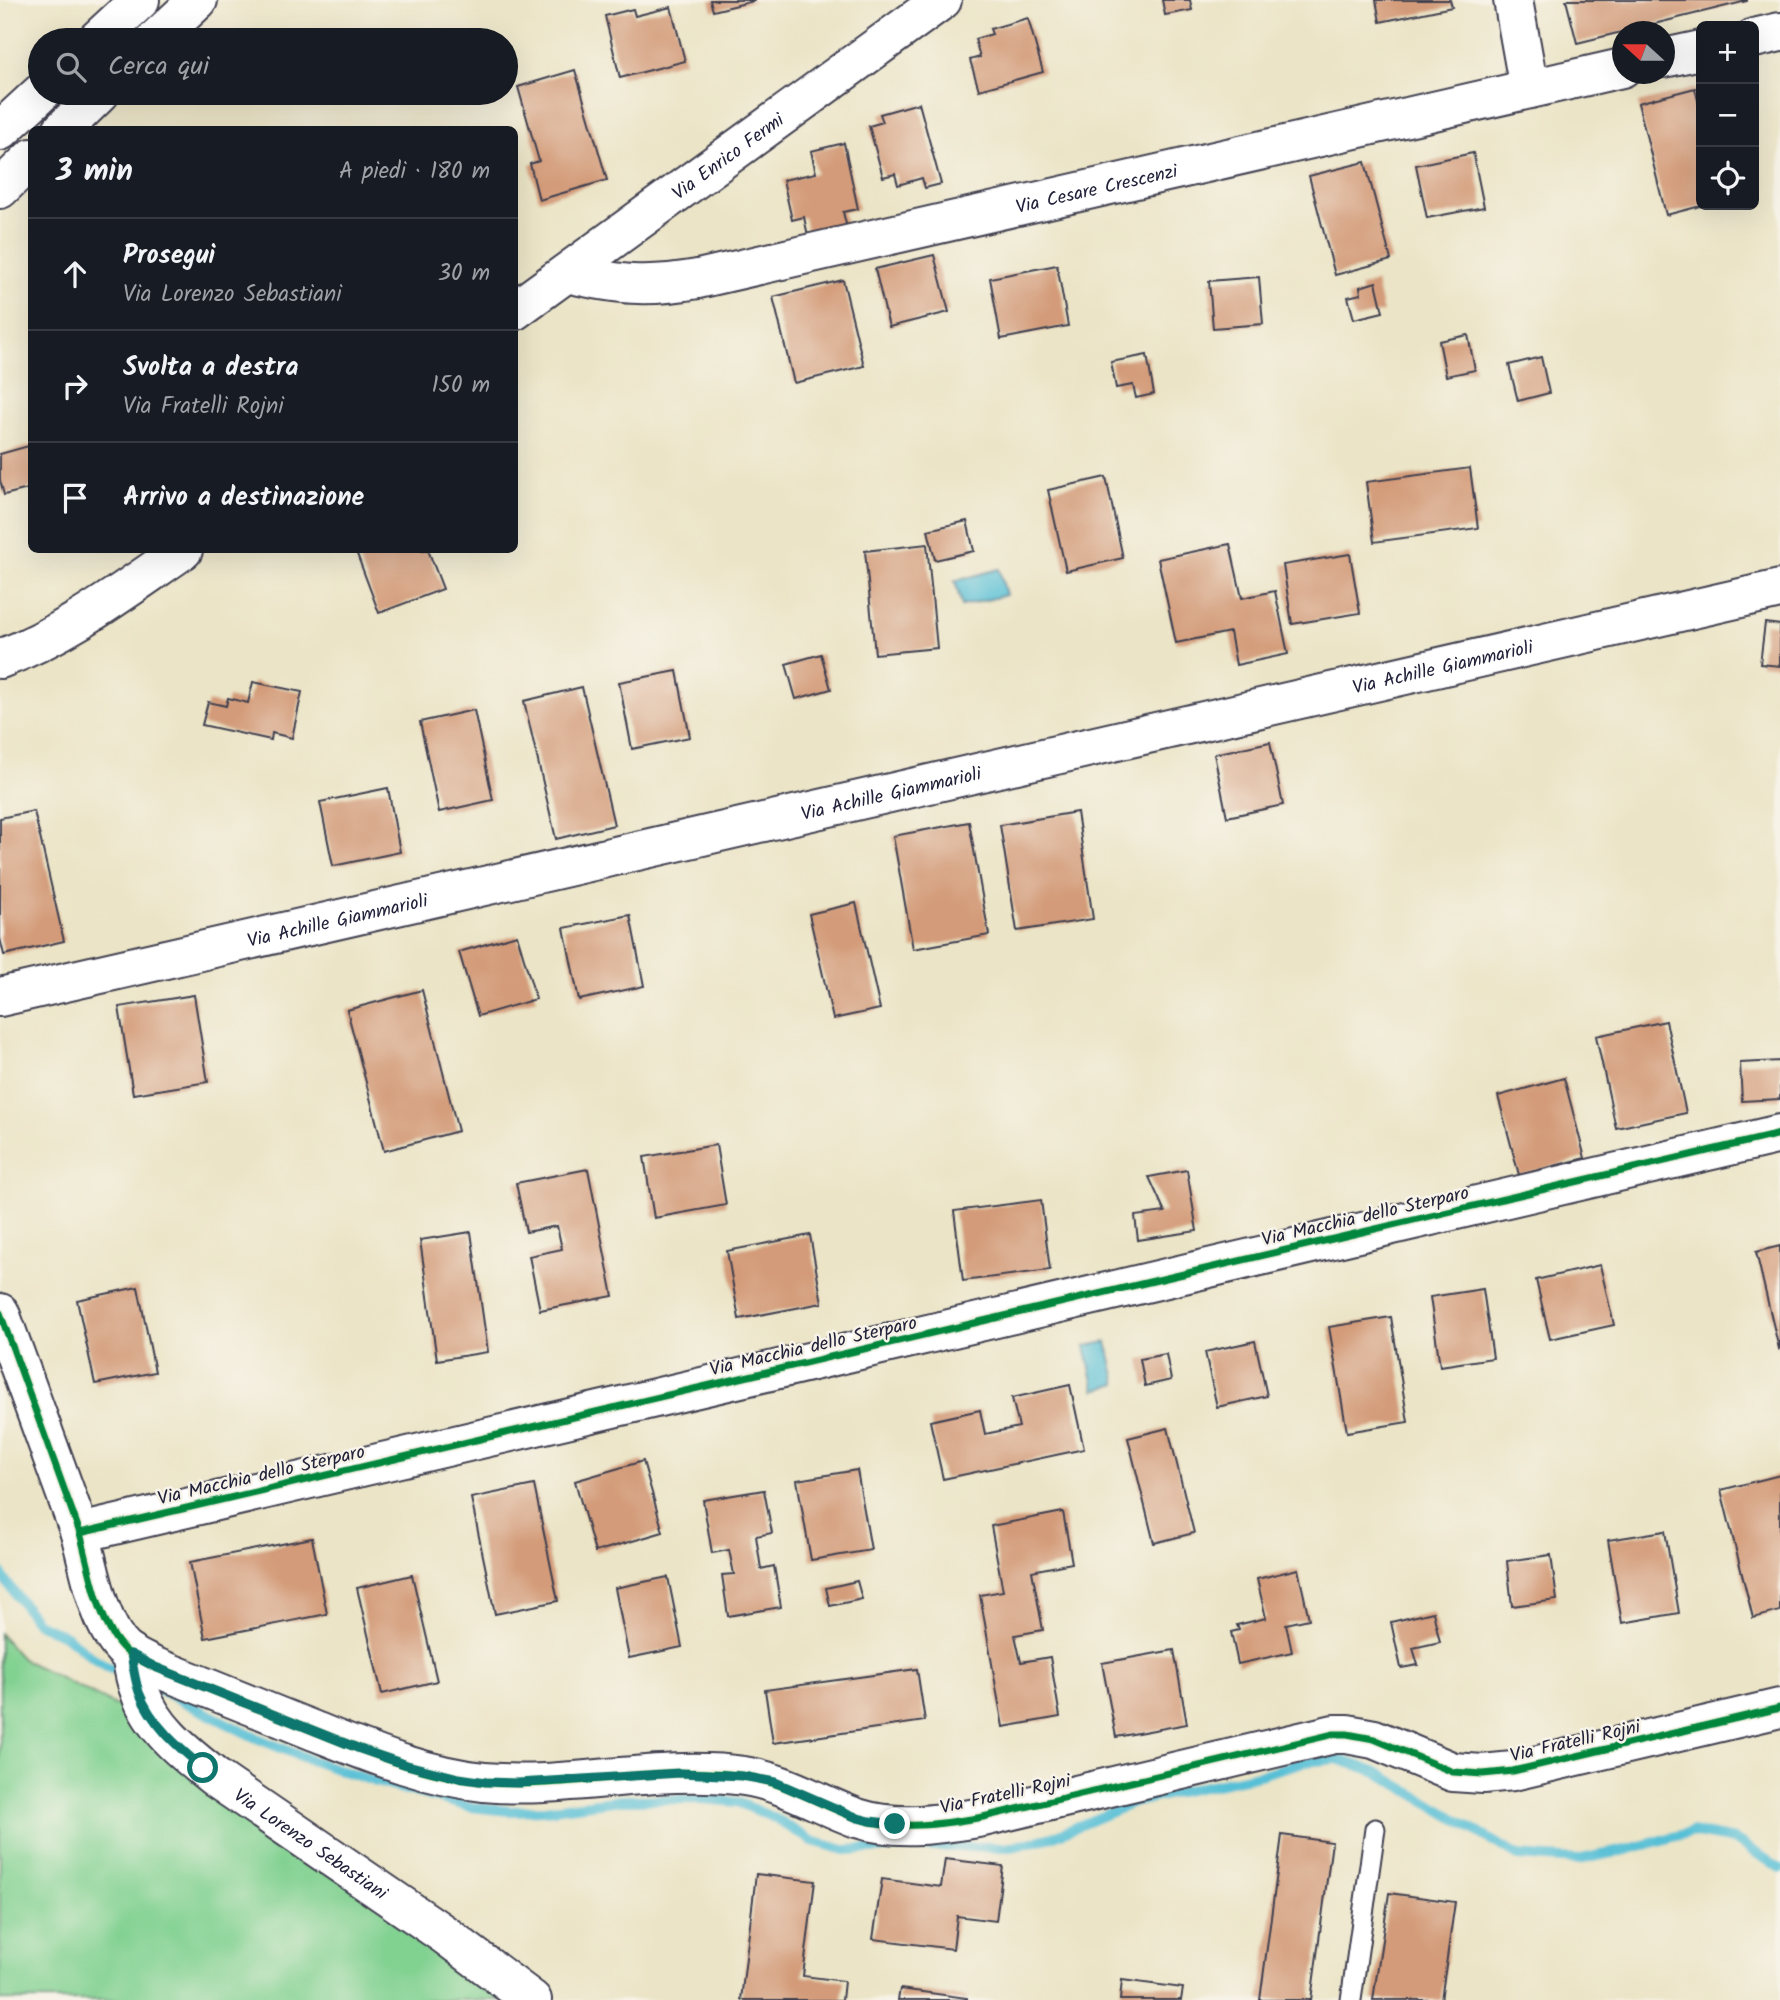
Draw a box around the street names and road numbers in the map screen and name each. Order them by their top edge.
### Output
street label: Via Enrico Fermi [666,106,792,208]
street label: Via Cesare Crescenzi [1013,157,1182,223]
street label: Via Achille Giammarioli [1350,633,1538,703]
street label: Via Achille Giammarioli [798,759,986,830]
street label: Via Achille Giammarioli [245,886,432,957]
street label: Via Macchia dello Sterparo [1259,1178,1472,1255]
street label: Via Macchia dello Sterparo [707,1308,920,1385]
street label: Via Macchia dello Sterparo [155,1437,368,1514]
street label: Via Fratelli Rojni [1507,1712,1645,1772]
street label: Via Fratelli Rojni [937,1766,1075,1823]
street label: Via Lorenzo Sebastiani [227,1782,394,1909]

